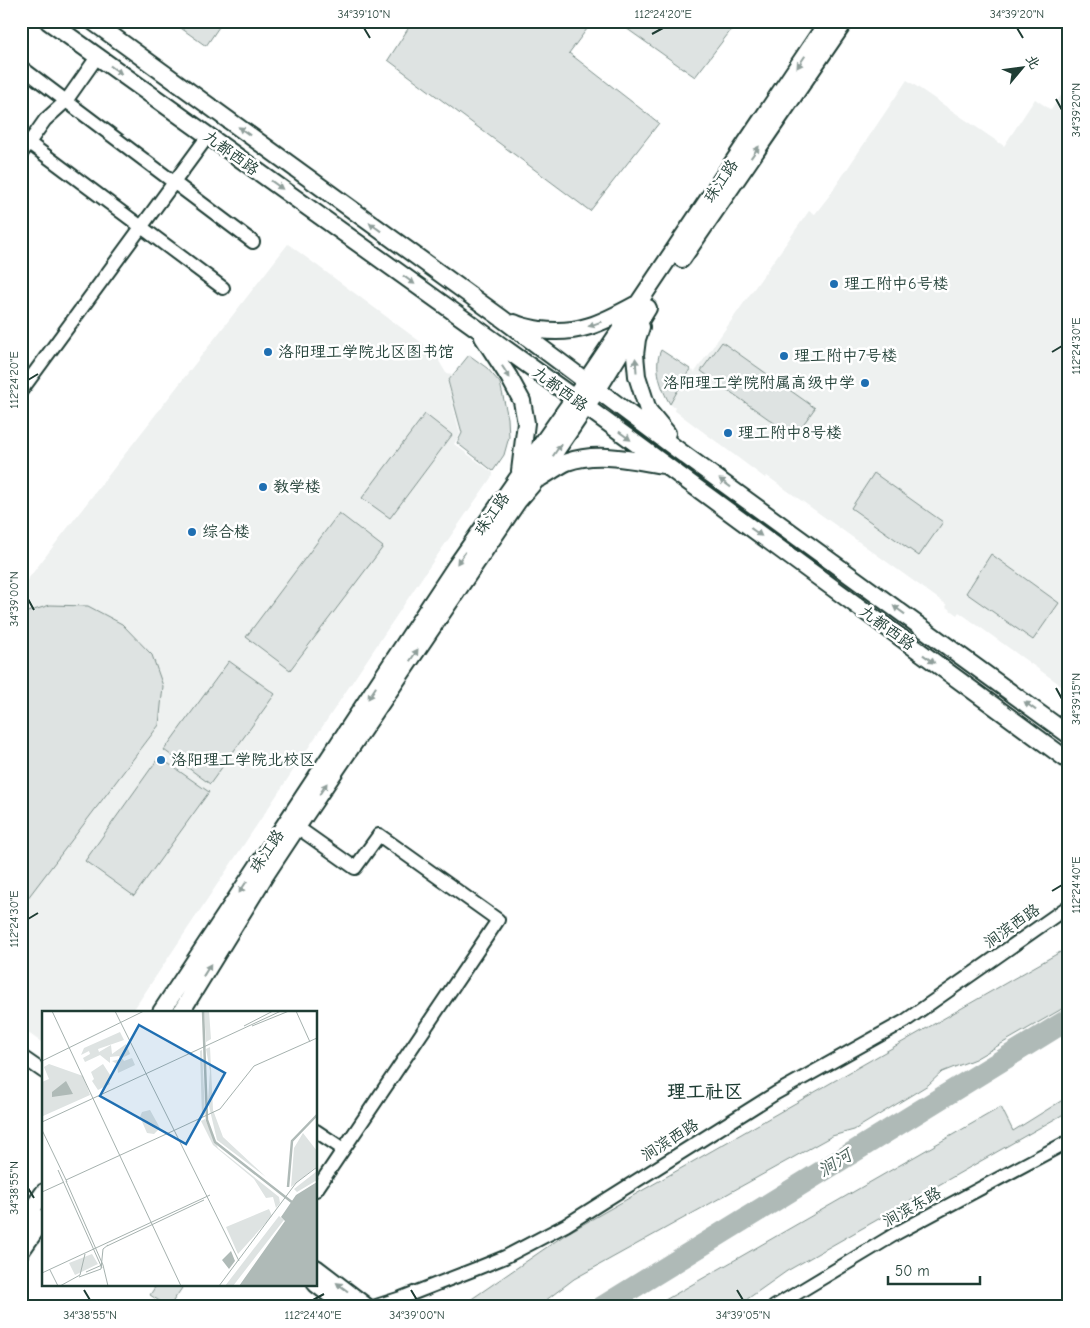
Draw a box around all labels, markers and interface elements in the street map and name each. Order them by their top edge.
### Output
text: 34°39'10"N [338,7,390,21]
text: 112°24'20"E [634,7,692,21]
text: 34°39'20"N [990,7,1044,21]
north arrow [998,42,1048,92]
text: 北 [1022,52,1044,72]
one-way arrow [796,55,806,68]
one-way arrow [109,65,123,75]
text: 34°39'20"N [1069,83,1083,137]
street label: 九都西路 [200,127,262,179]
one-way arrow [237,127,250,137]
one-way arrow [750,145,760,159]
street label: 珠江路 [700,156,742,206]
one-way arrow [270,180,284,190]
one-way arrow [368,222,382,232]
one-way arrow [402,275,416,285]
place label: 理工附中6号楼 [844,275,949,293]
marker: 理工附中6号楼 [828,278,840,290]
text: 112°24'30"E [1069,317,1083,375]
one-way arrow [588,321,603,328]
place label: 洛阳理工学院北区图书馆 [278,343,454,361]
marker: 洛阳理工学院北区图书馆 [262,346,274,358]
place label: 理工附中7号楼 [794,347,898,365]
marker: 理工附中7号楼 [778,350,790,362]
text: 112°24'20"E [7,351,21,409]
one-way arrow [632,357,640,373]
street label: 九都西路 [529,363,591,415]
one-way arrow [501,365,511,379]
place label: 洛阳理工学院附属高级中学 [663,374,855,392]
marker: 洛阳理工学院附属高级中学 [859,377,871,389]
place label: 理工附中8号楼 [738,424,842,442]
marker: 理工附中8号楼 [722,427,734,439]
one-way arrow [618,431,632,441]
one-way arrow [552,443,561,456]
place label: 教学楼 [273,478,321,496]
one-way arrow [719,478,732,489]
marker: 教学楼 [257,481,269,493]
street label: 珠江路 [471,489,513,539]
place label: 综合楼 [202,523,250,541]
marker: 综合楼 [186,526,198,538]
one-way arrow [749,526,762,537]
one-way arrow [456,551,466,564]
text: 34°39'00"N [7,571,21,627]
street label: 九都西路 [856,602,918,654]
one-way arrow [892,605,906,615]
one-way arrow [409,648,419,661]
one-way arrow [922,654,936,664]
text: 34°39'15"N [1069,673,1083,725]
one-way arrow [367,686,376,700]
one-way arrow [1023,701,1036,711]
place label: 洛阳理工学院北校区 [171,751,315,769]
marker: 洛阳理工学院北校区 [155,754,167,766]
one-way arrow [318,782,328,796]
street label: 珠江路 [246,826,288,876]
text: 112°24'40"E [1069,857,1083,913]
one-way arrow [239,880,248,894]
text: 112°24'30"E [7,890,21,948]
street label: 涧滨西路 [981,900,1043,952]
one-way arrow [202,964,211,977]
inset map [42,1011,318,1286]
district label: 理工社区 [667,1081,743,1103]
street label: 涧滨西路 [638,1115,702,1165]
water label: 涧河 [814,1143,858,1181]
text: 34°38'55"N [7,1161,21,1215]
street label: 涧滨东路 [880,1184,944,1230]
scale bar [888,1253,980,1285]
text: 50 m [895,1262,930,1280]
one-way arrow [336,1282,349,1293]
text: 34°38'55"N [63,1308,117,1322]
text: 112°24'40"E [285,1308,341,1322]
text: 34°39'00"N [389,1308,445,1322]
text: 34°39'05"N [716,1308,770,1322]

